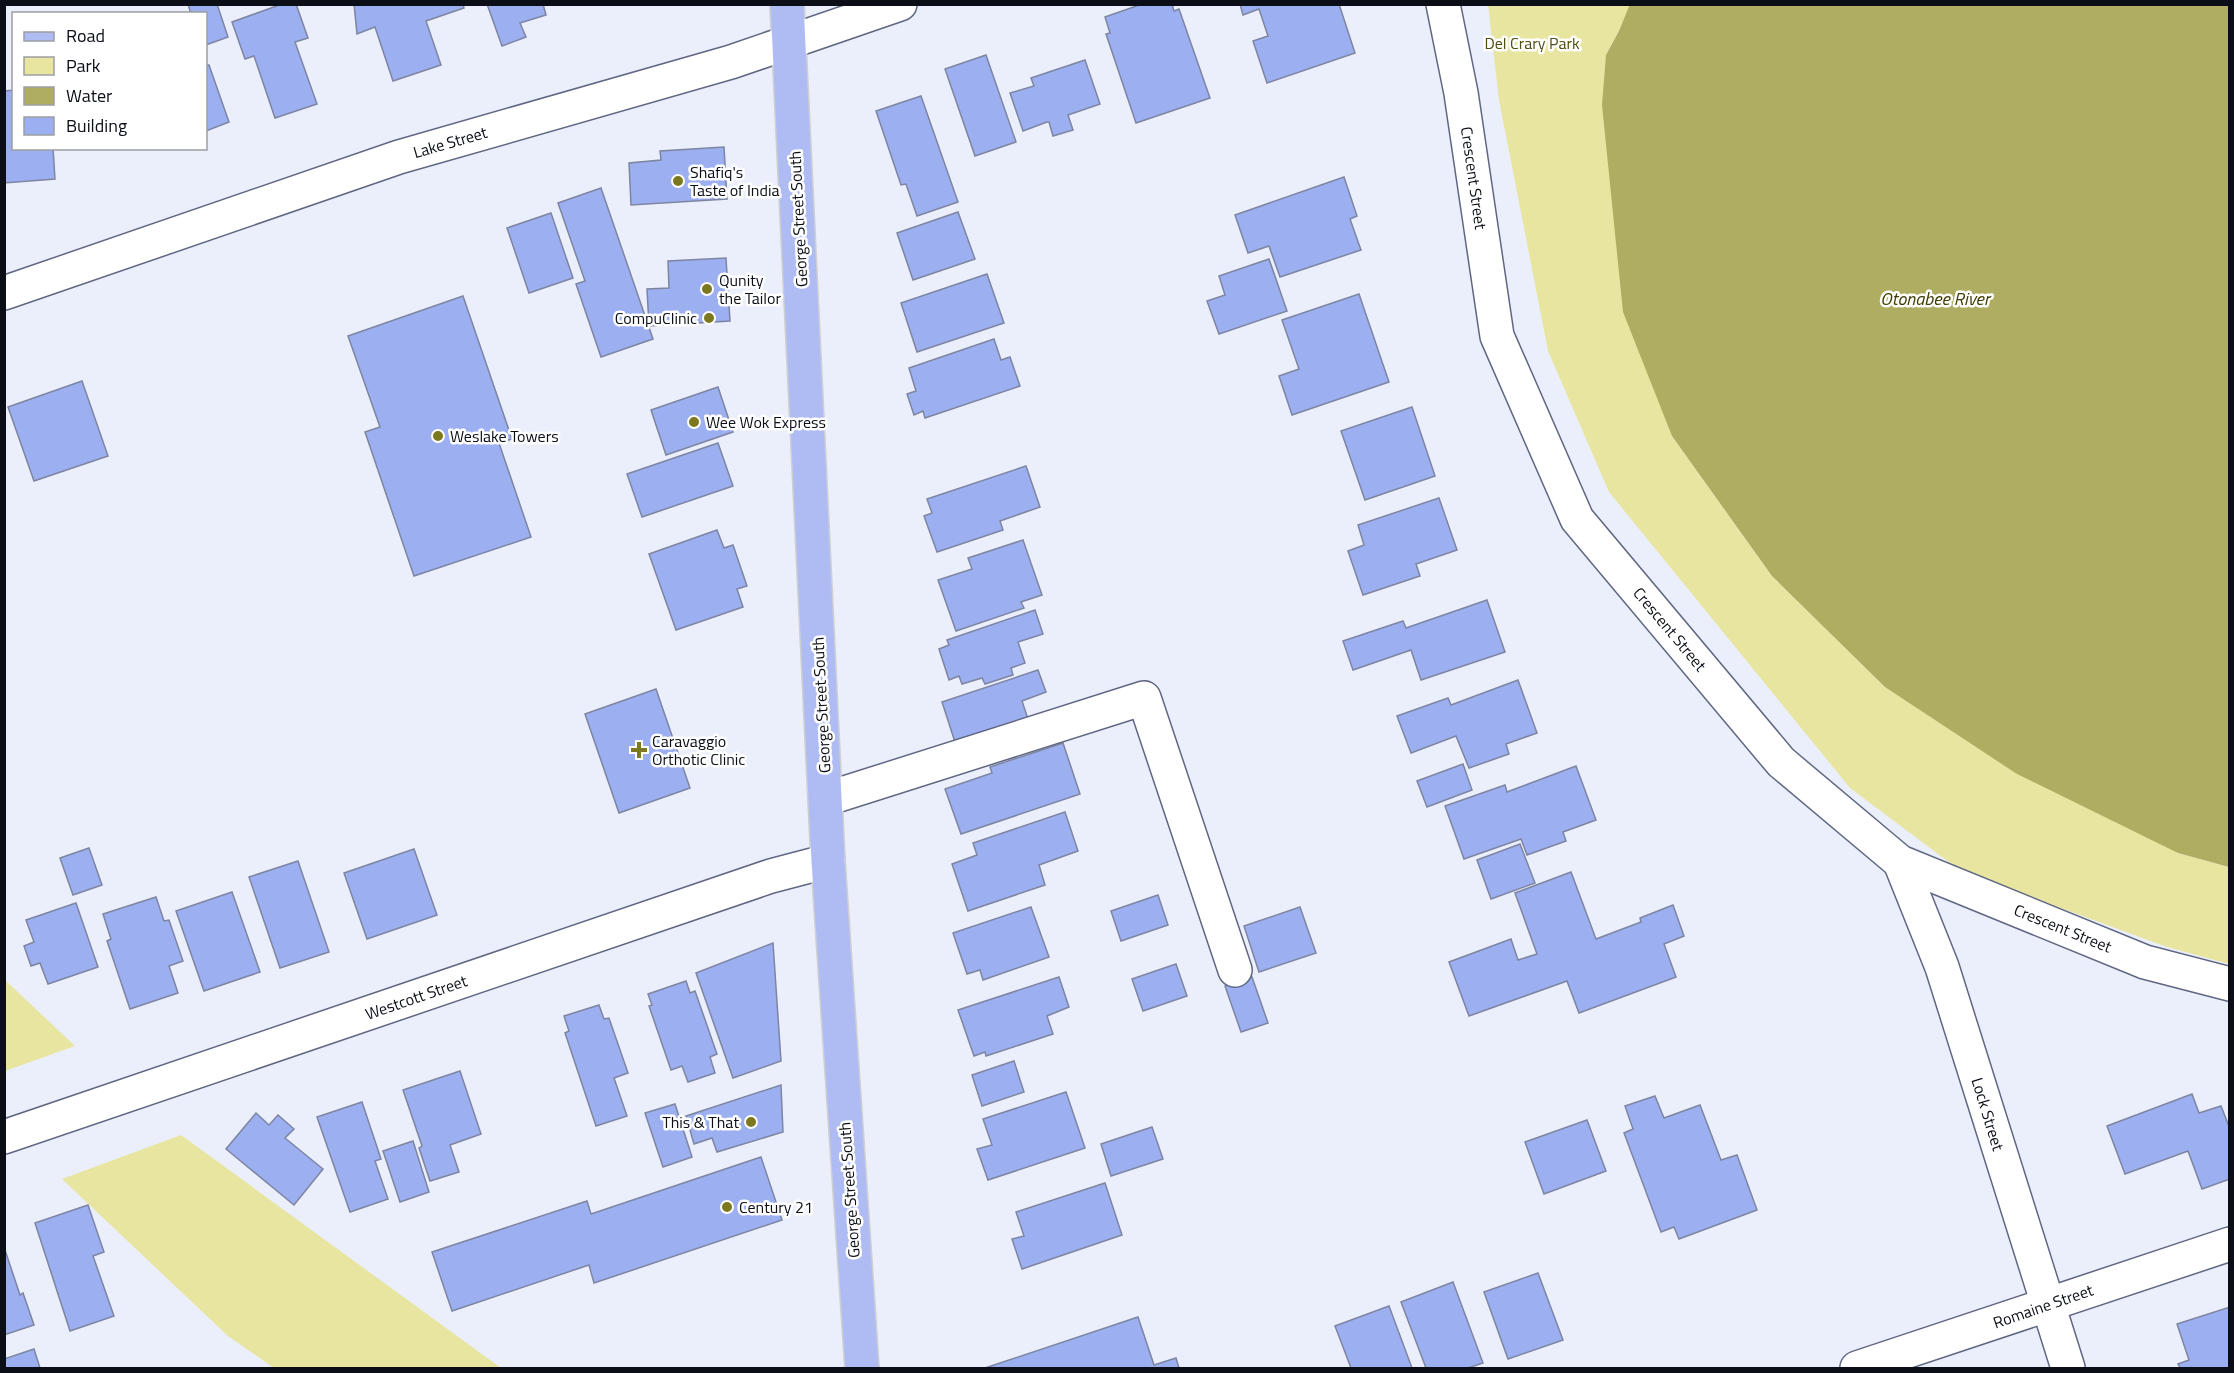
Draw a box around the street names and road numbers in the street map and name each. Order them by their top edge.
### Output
street label: Lake Street [410,120,490,164]
street label: Crescent Street [1455,125,1493,231]
street label: George Street South [782,150,814,288]
street label: Crescent Street [1628,582,1713,677]
street label: George Street South [805,636,837,774]
street label: Crescent Street [2011,897,2116,959]
street label: Westcott Street [362,968,470,1026]
street label: Lock Street [1965,1074,2011,1154]
street label: George Street South [832,1121,866,1259]
street label: Romaine Street [1990,1278,2097,1334]

